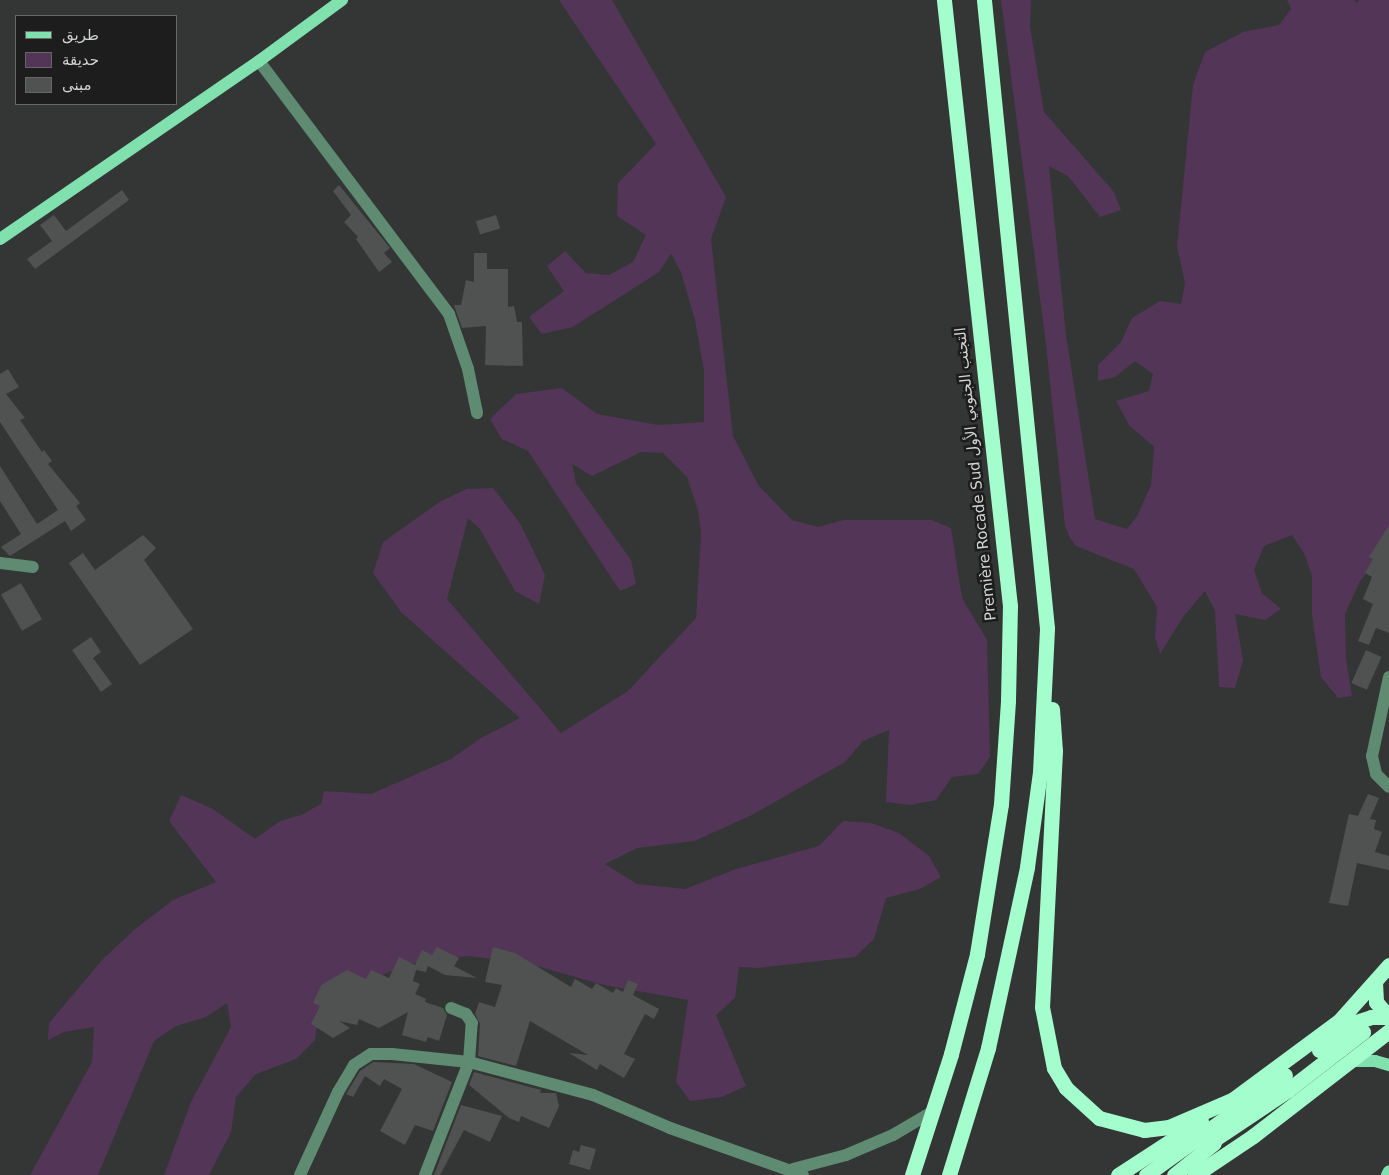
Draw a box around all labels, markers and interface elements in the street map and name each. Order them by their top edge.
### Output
legend [15,15,178,105]
text: طريق [62,26,99,44]
text: حديقة [62,51,99,69]
text: مبنى [62,76,92,94]
street label: Première Rocade Sud التجنب الجنوبي الأول [952,326,1000,622]

